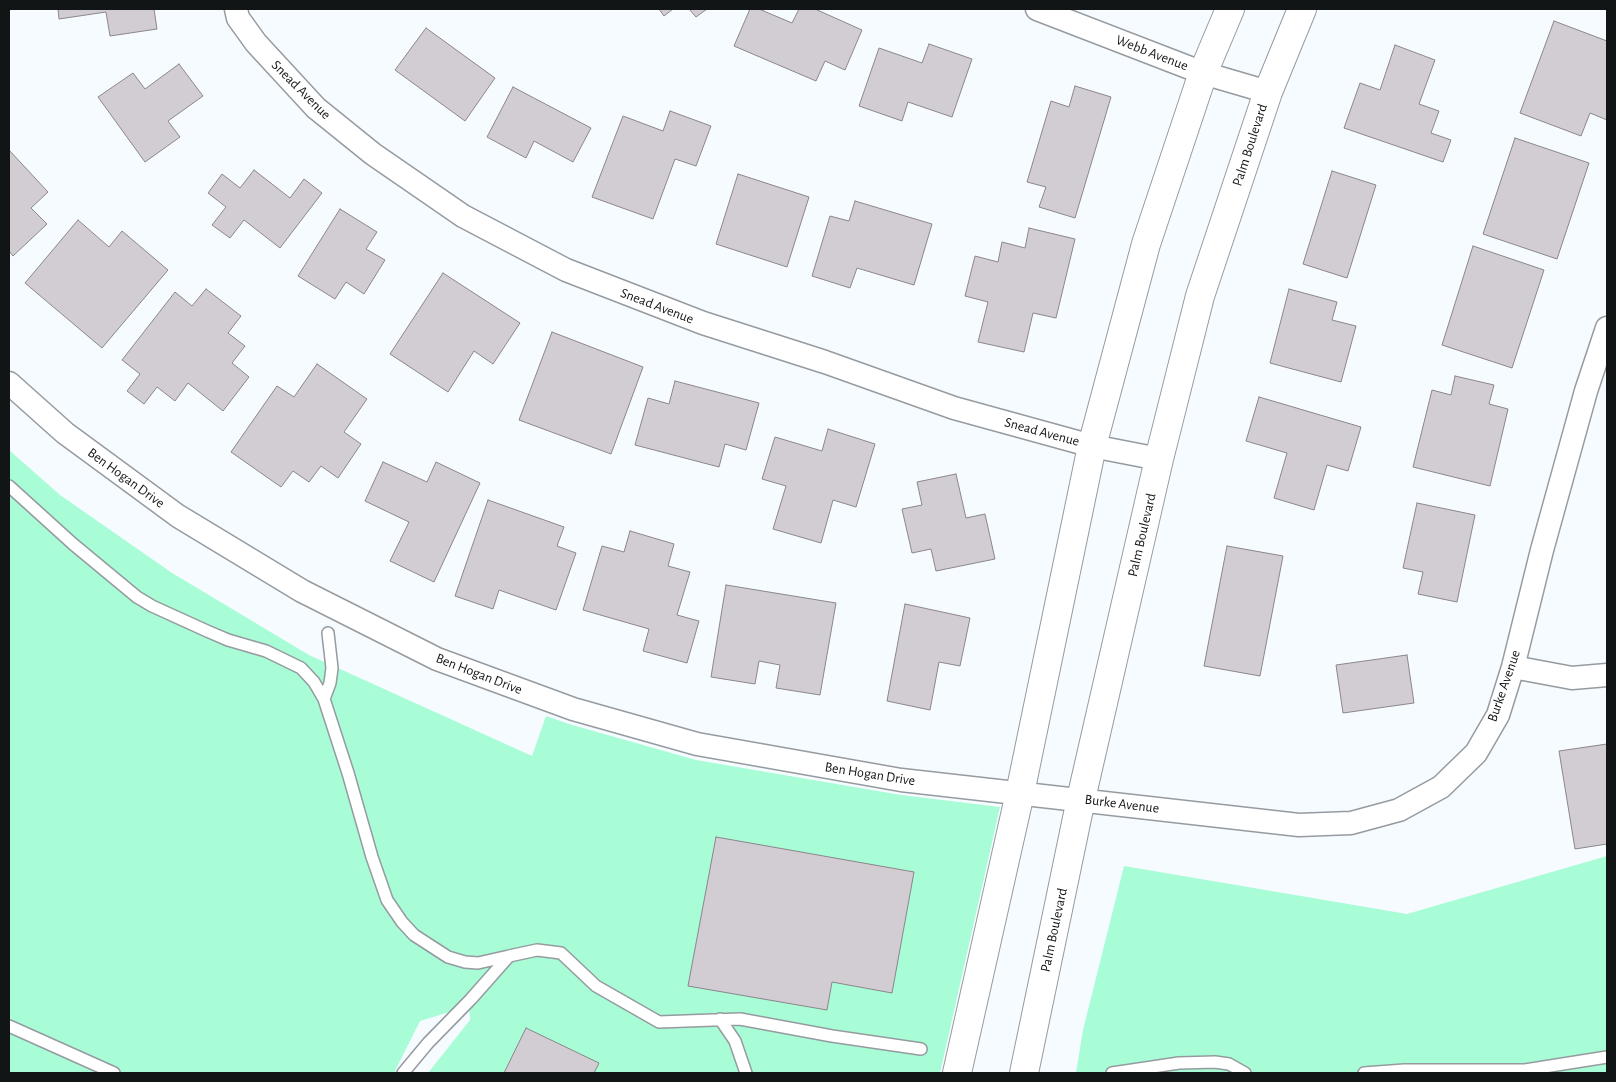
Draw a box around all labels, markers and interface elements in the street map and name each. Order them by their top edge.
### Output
street label: Webb Avenue [1114,32,1190,74]
street label: Snead Avenue [268,57,334,123]
street label: Palm Boulevard [1229,102,1271,188]
street label: Snead Avenue [618,284,696,328]
street label: Snead Avenue [1003,414,1081,450]
street label: Ben Hogan Drive [84,444,168,512]
street label: Palm Boulevard [1124,491,1160,579]
street label: Burke Avenue [1484,648,1524,724]
street label: Ben Hogan Drive [433,650,525,698]
street label: Ben Hogan Drive [824,759,916,789]
street label: Burke Avenue [1084,791,1160,817]
street label: Palm Boulevard [1037,886,1071,974]

